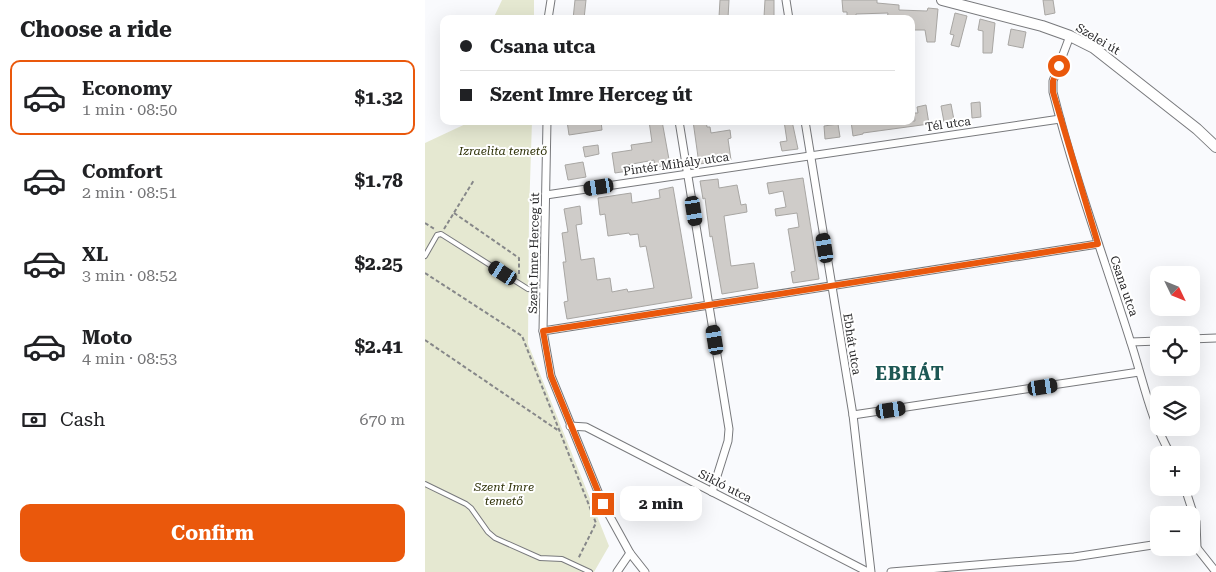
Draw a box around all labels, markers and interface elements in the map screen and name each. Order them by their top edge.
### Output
text: Choose a ride [20,17,172,42]
street label: Szelei út [1074,20,1123,58]
text: Csana utca [490,35,595,58]
route start [1048,55,1070,77]
icon: car [22,75,67,120]
text: Economy [82,77,172,100]
text: Szent Imre Herceg út [490,83,692,106]
text: $1.32 [354,86,403,109]
text: 1 min · 08:50 [82,100,177,119]
street label: Tél utca [924,114,972,134]
park label: Izraelita temető [458,144,547,158]
street label: Pintér Mihály utca [622,150,730,178]
icon: car [22,158,67,203]
text: Comfort [82,160,163,183]
text: $1.78 [354,169,403,192]
car [583,177,614,197]
text: 2 min · 08:51 [82,183,177,202]
street label: Szent Imre Herceg út [526,192,542,314]
car [684,195,703,227]
car [815,232,834,264]
icon: car [22,241,67,286]
text: XL [82,243,108,266]
text: $2.25 [354,252,403,275]
street label: Csana utca [1107,254,1141,319]
car [486,259,519,287]
text: 3 min · 08:52 [82,266,177,285]
north arrow [1150,266,1200,316]
map controls [1150,266,1200,556]
street label: Ebhát utca [840,312,864,376]
icon: car [22,324,67,369]
car [705,324,724,356]
text: Moto [82,326,132,349]
button: locate [1150,326,1200,376]
text: $2.41 [354,335,403,358]
text: 4 min · 08:53 [82,349,177,368]
district label: EBHÁT [875,362,945,384]
car [1027,377,1058,397]
button: layers [1150,386,1200,436]
car [875,400,906,420]
icon: cash [20,406,48,434]
text: Cash [60,408,105,431]
text: 670 m [359,410,405,429]
button: + [1150,446,1200,496]
street label: Sikló utca [696,467,754,506]
park label: Szent Imre temető [473,480,534,508]
callout: 2 min [621,486,703,522]
route end [592,493,614,515]
text: 2 min [639,494,683,513]
button: Confirm [20,504,405,562]
button: − [1150,506,1200,556]

